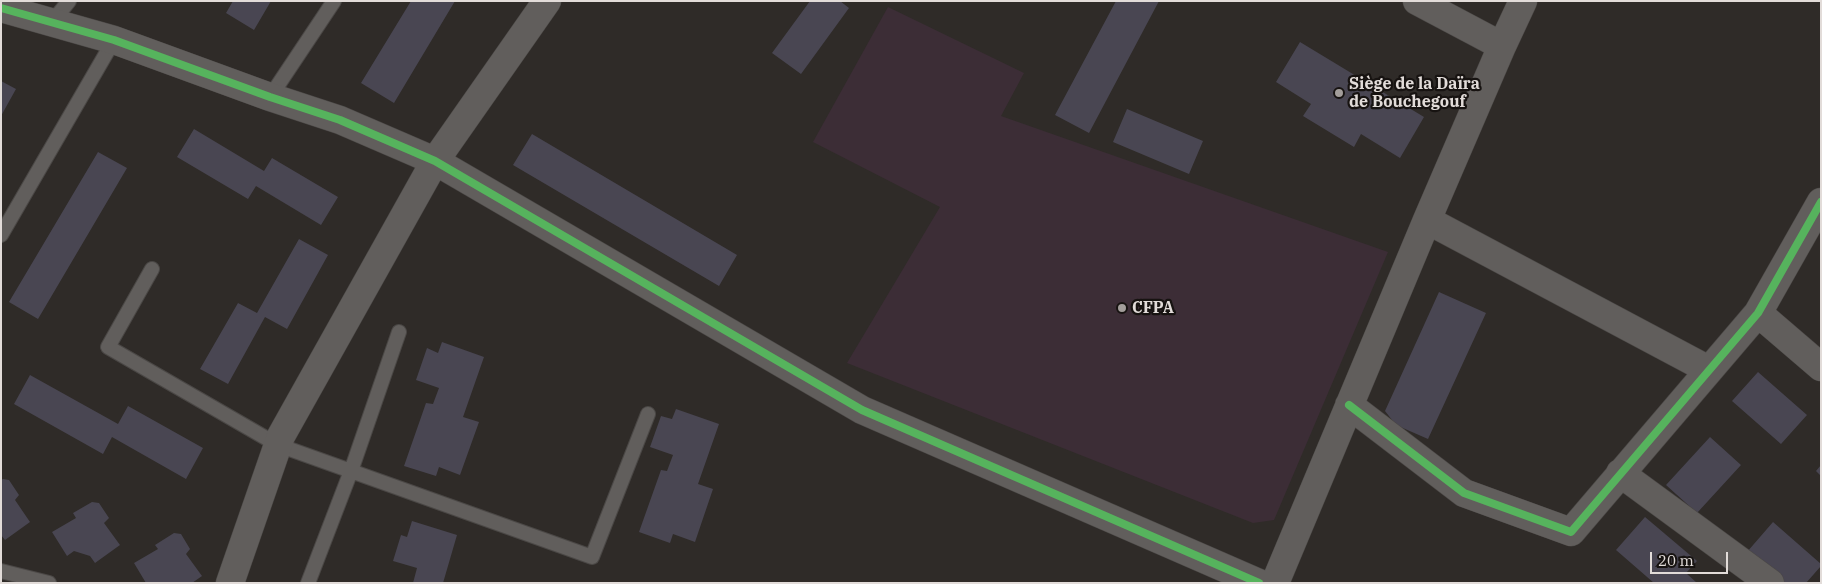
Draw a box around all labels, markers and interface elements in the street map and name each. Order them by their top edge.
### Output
place label: Siège de la Daïra de Bouchegouf [1349,74,1480,112]
marker: Siège de la Daïra de Bouchegouf [1333,87,1345,99]
place label: CFPA [1132,298,1174,318]
marker: CFPA [1116,302,1128,314]
scale bar [1652,542,1730,574]
text: 20 m [1658,551,1694,570]

